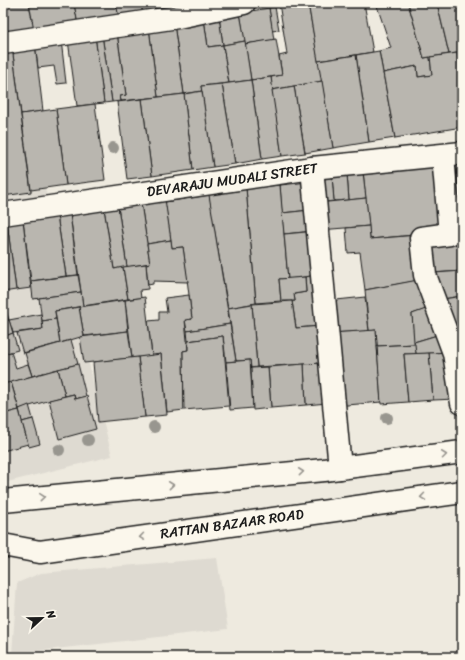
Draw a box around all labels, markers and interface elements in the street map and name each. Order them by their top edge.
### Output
street label: DEVARAJU MUDALI STREET [145,155,320,204]
one-way arrow [441,451,447,460]
one-way arrow [298,468,304,477]
one-way arrow [168,480,174,489]
one-way arrow [420,492,426,501]
one-way arrow [39,493,45,502]
street label: RATTAN BAZAAR ROAD [159,501,306,546]
one-way arrow [139,532,145,541]
north arrow [22,598,62,638]
text: N [40,606,61,622]

